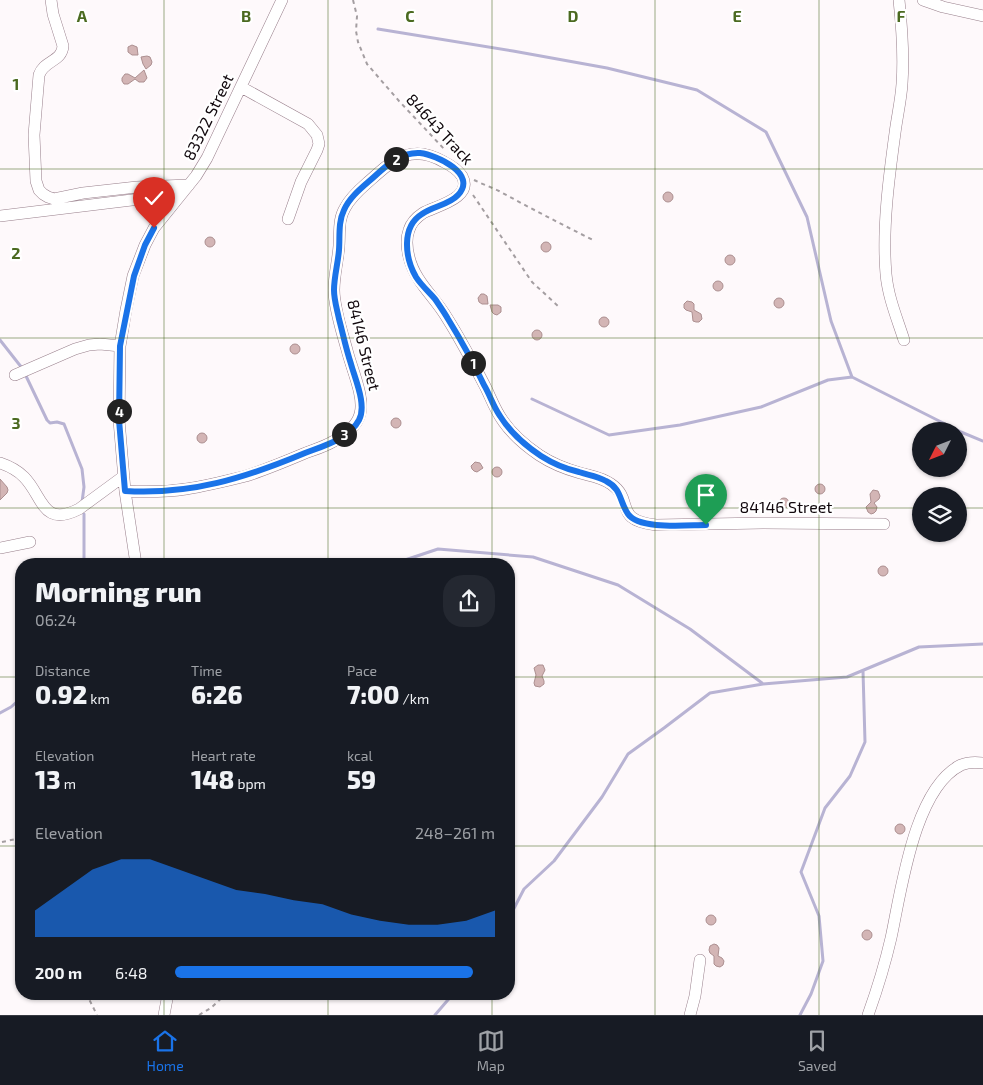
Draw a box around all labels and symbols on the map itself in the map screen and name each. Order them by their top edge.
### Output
text: A [77,6,88,25]
text: B [241,6,251,25]
text: C [405,6,415,25]
text: D [568,6,579,25]
text: E [732,6,742,25]
text: F [897,6,906,25]
street label: 83322 Street [179,71,237,163]
text: 1 [13,74,19,93]
street label: 84643 Track [403,89,478,168]
pin: 2 [384,146,408,172]
pin [133,177,175,228]
text: 2 [11,243,21,262]
street label: 84146 Street [344,297,385,392]
pin: 1 [460,350,486,376]
pin: 4 [106,398,132,424]
text: 3 [11,413,21,432]
pin: 3 [332,422,356,446]
north arrow [912,422,968,478]
pin [685,474,727,525]
street label: 84146 Street [740,497,832,516]

